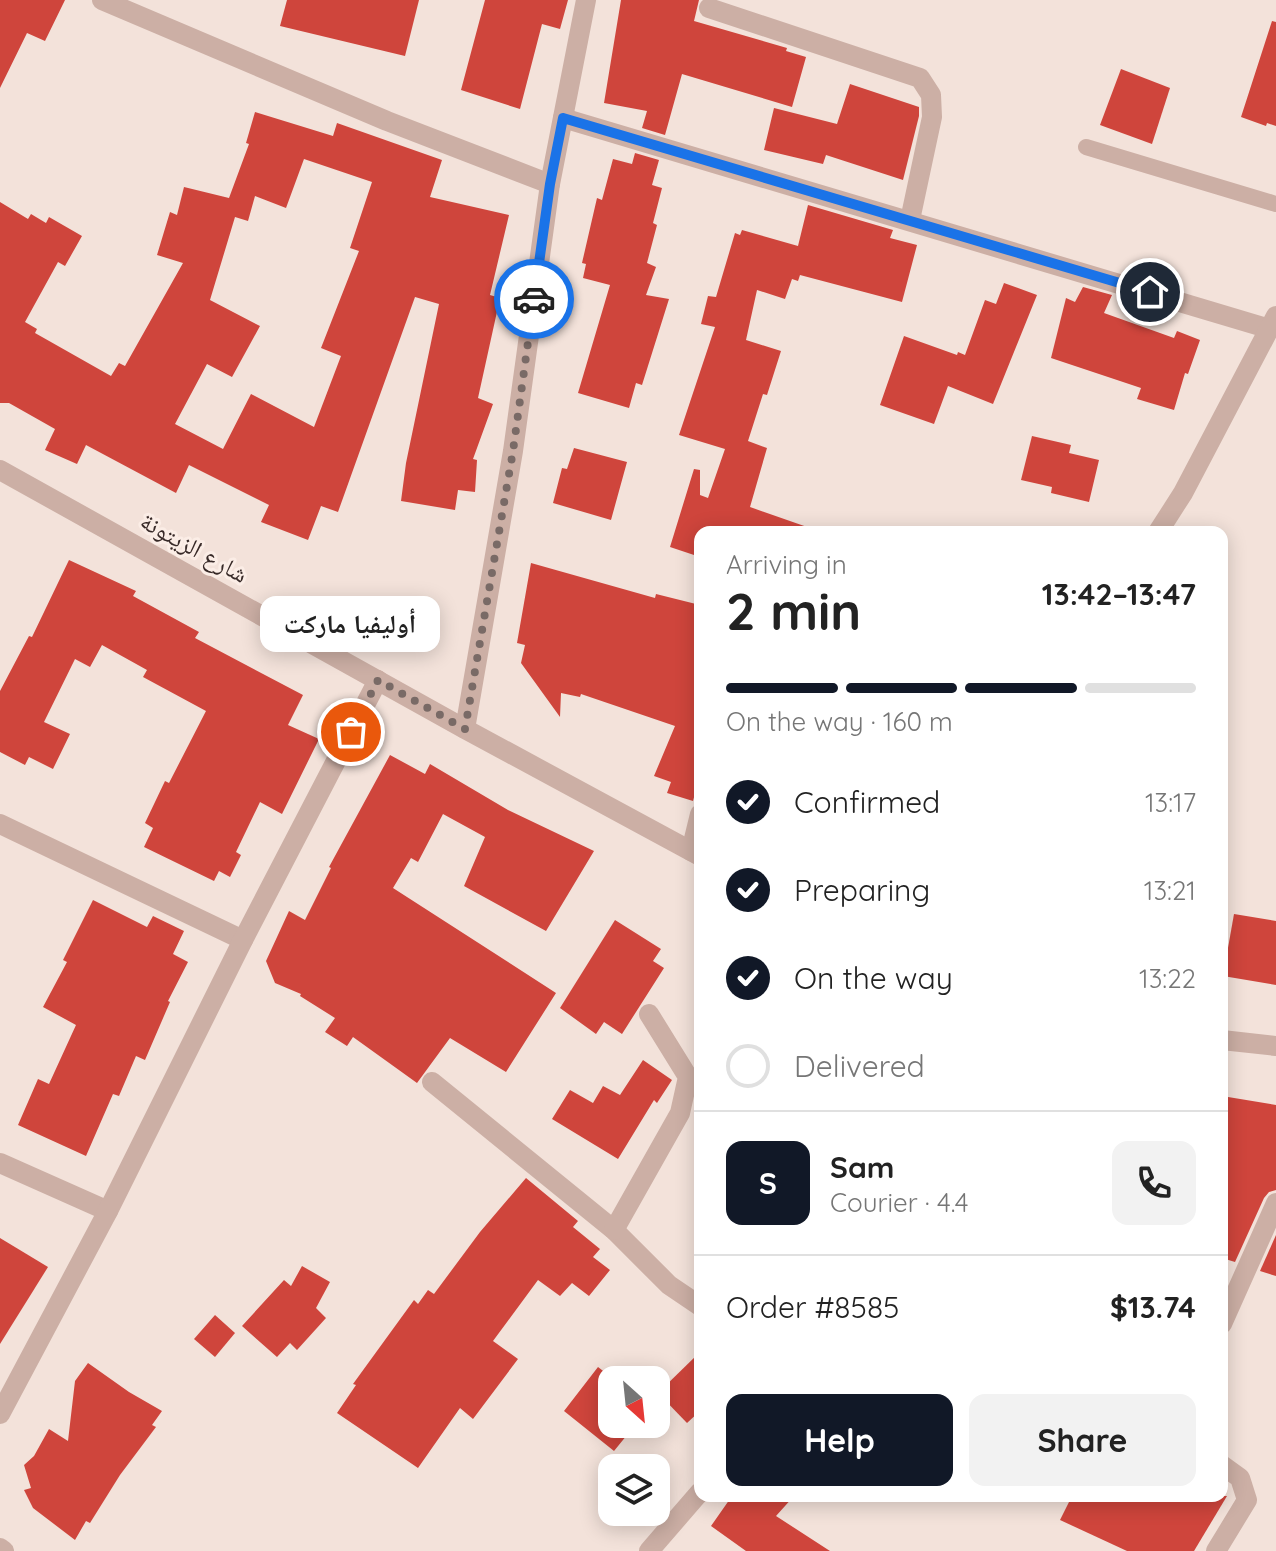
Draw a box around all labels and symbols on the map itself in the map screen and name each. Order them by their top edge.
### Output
pin [1116,258,1184,326]
courier [494,259,574,339]
street label: شارع الزيتونة [135,505,253,590]
callout: أوليفيا ماركت [261,596,441,652]
pin [317,698,385,766]
north arrow [598,1366,670,1438]

